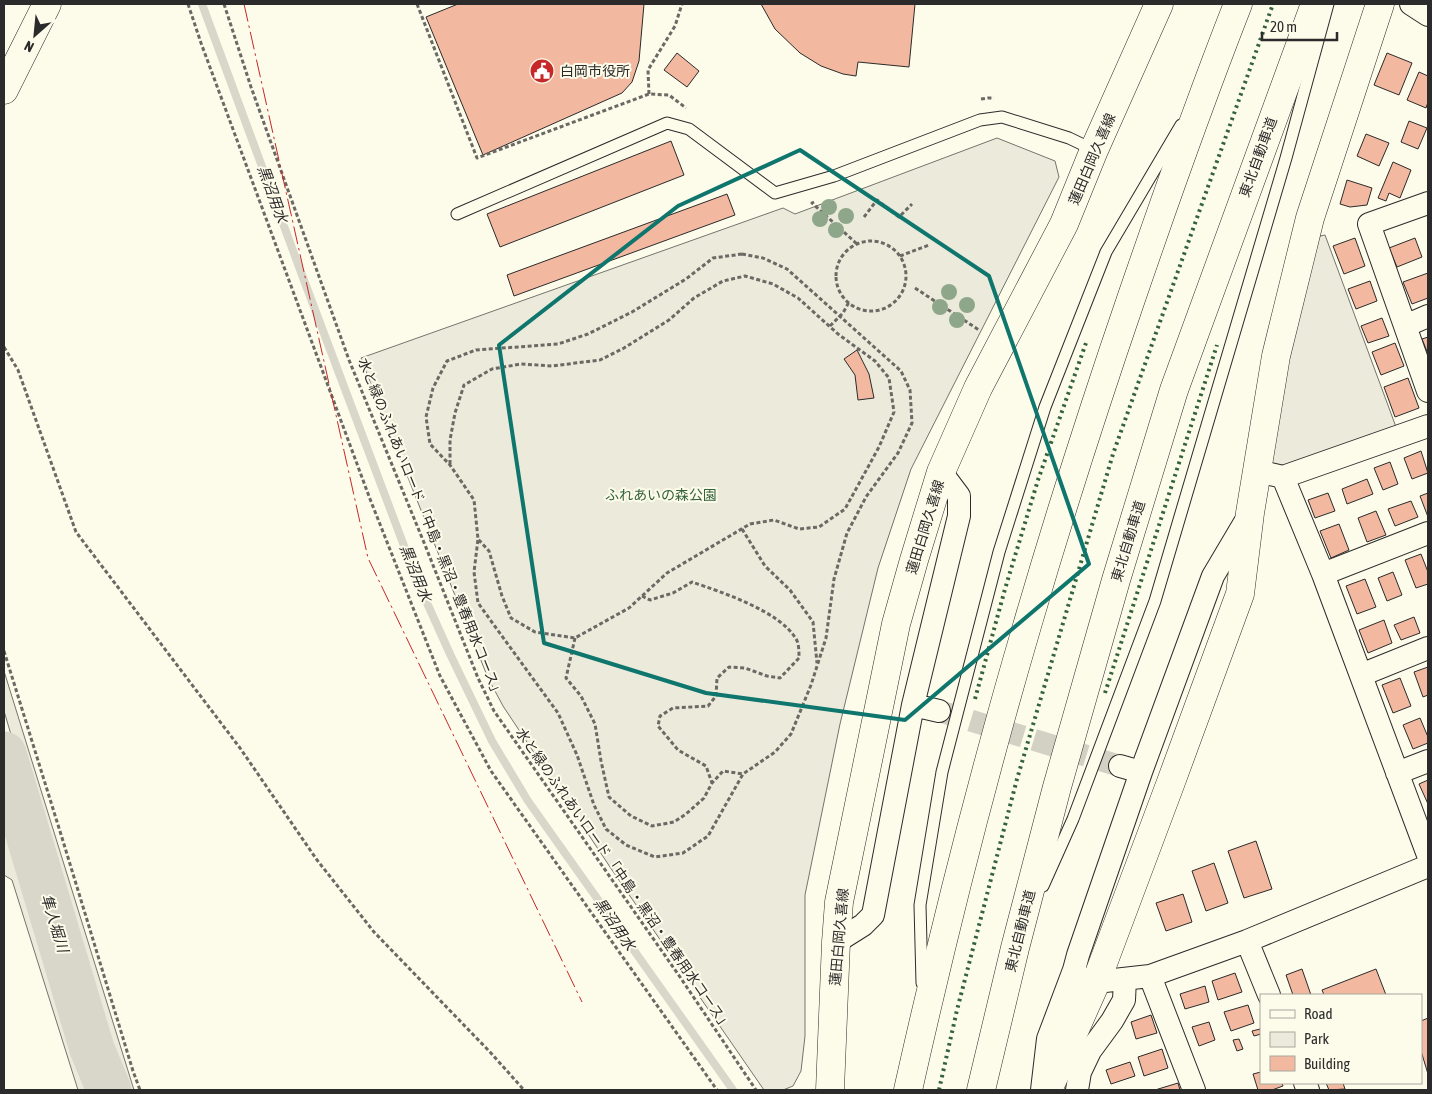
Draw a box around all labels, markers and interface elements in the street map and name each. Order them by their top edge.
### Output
north arrow [10,10,60,60]
scale bar [1262,10,1337,42]
text: 20 m [1270,18,1297,35]
text: N [22,38,36,56]
public building icon: 白岡市役所 [529,58,555,84]
place label: 白岡市役所 [560,63,630,79]
street label: 蓮田白岡久喜線 [1065,111,1119,207]
street label: 東北自動車道 [1236,115,1280,199]
water label: 黒沼用水 [255,163,292,227]
street label: 水と緑のふれあいロード 「中島・黒沼・豊春用水コース」 [355,356,507,700]
street label: 蓮田白岡久喜線 [903,478,947,576]
park label: ふれあいの森公園 [605,487,717,503]
street label: 東北自動車道 [1108,498,1148,584]
water label: 黒沼用水 [397,542,436,606]
street label: 水と緑のふれあいロード 「中島・黒沼・豊春用水コース」 [513,725,735,1033]
street label: 蓮田白岡久喜線 [827,887,851,987]
street label: 東北自動車道 [1002,888,1038,974]
water label: 隼人堀川 [38,892,72,956]
water label: 黒沼用水 [591,895,640,955]
legend [1260,994,1422,1084]
text: Road [1304,1005,1333,1022]
text: Park [1304,1030,1329,1047]
text: Building [1304,1055,1350,1072]

